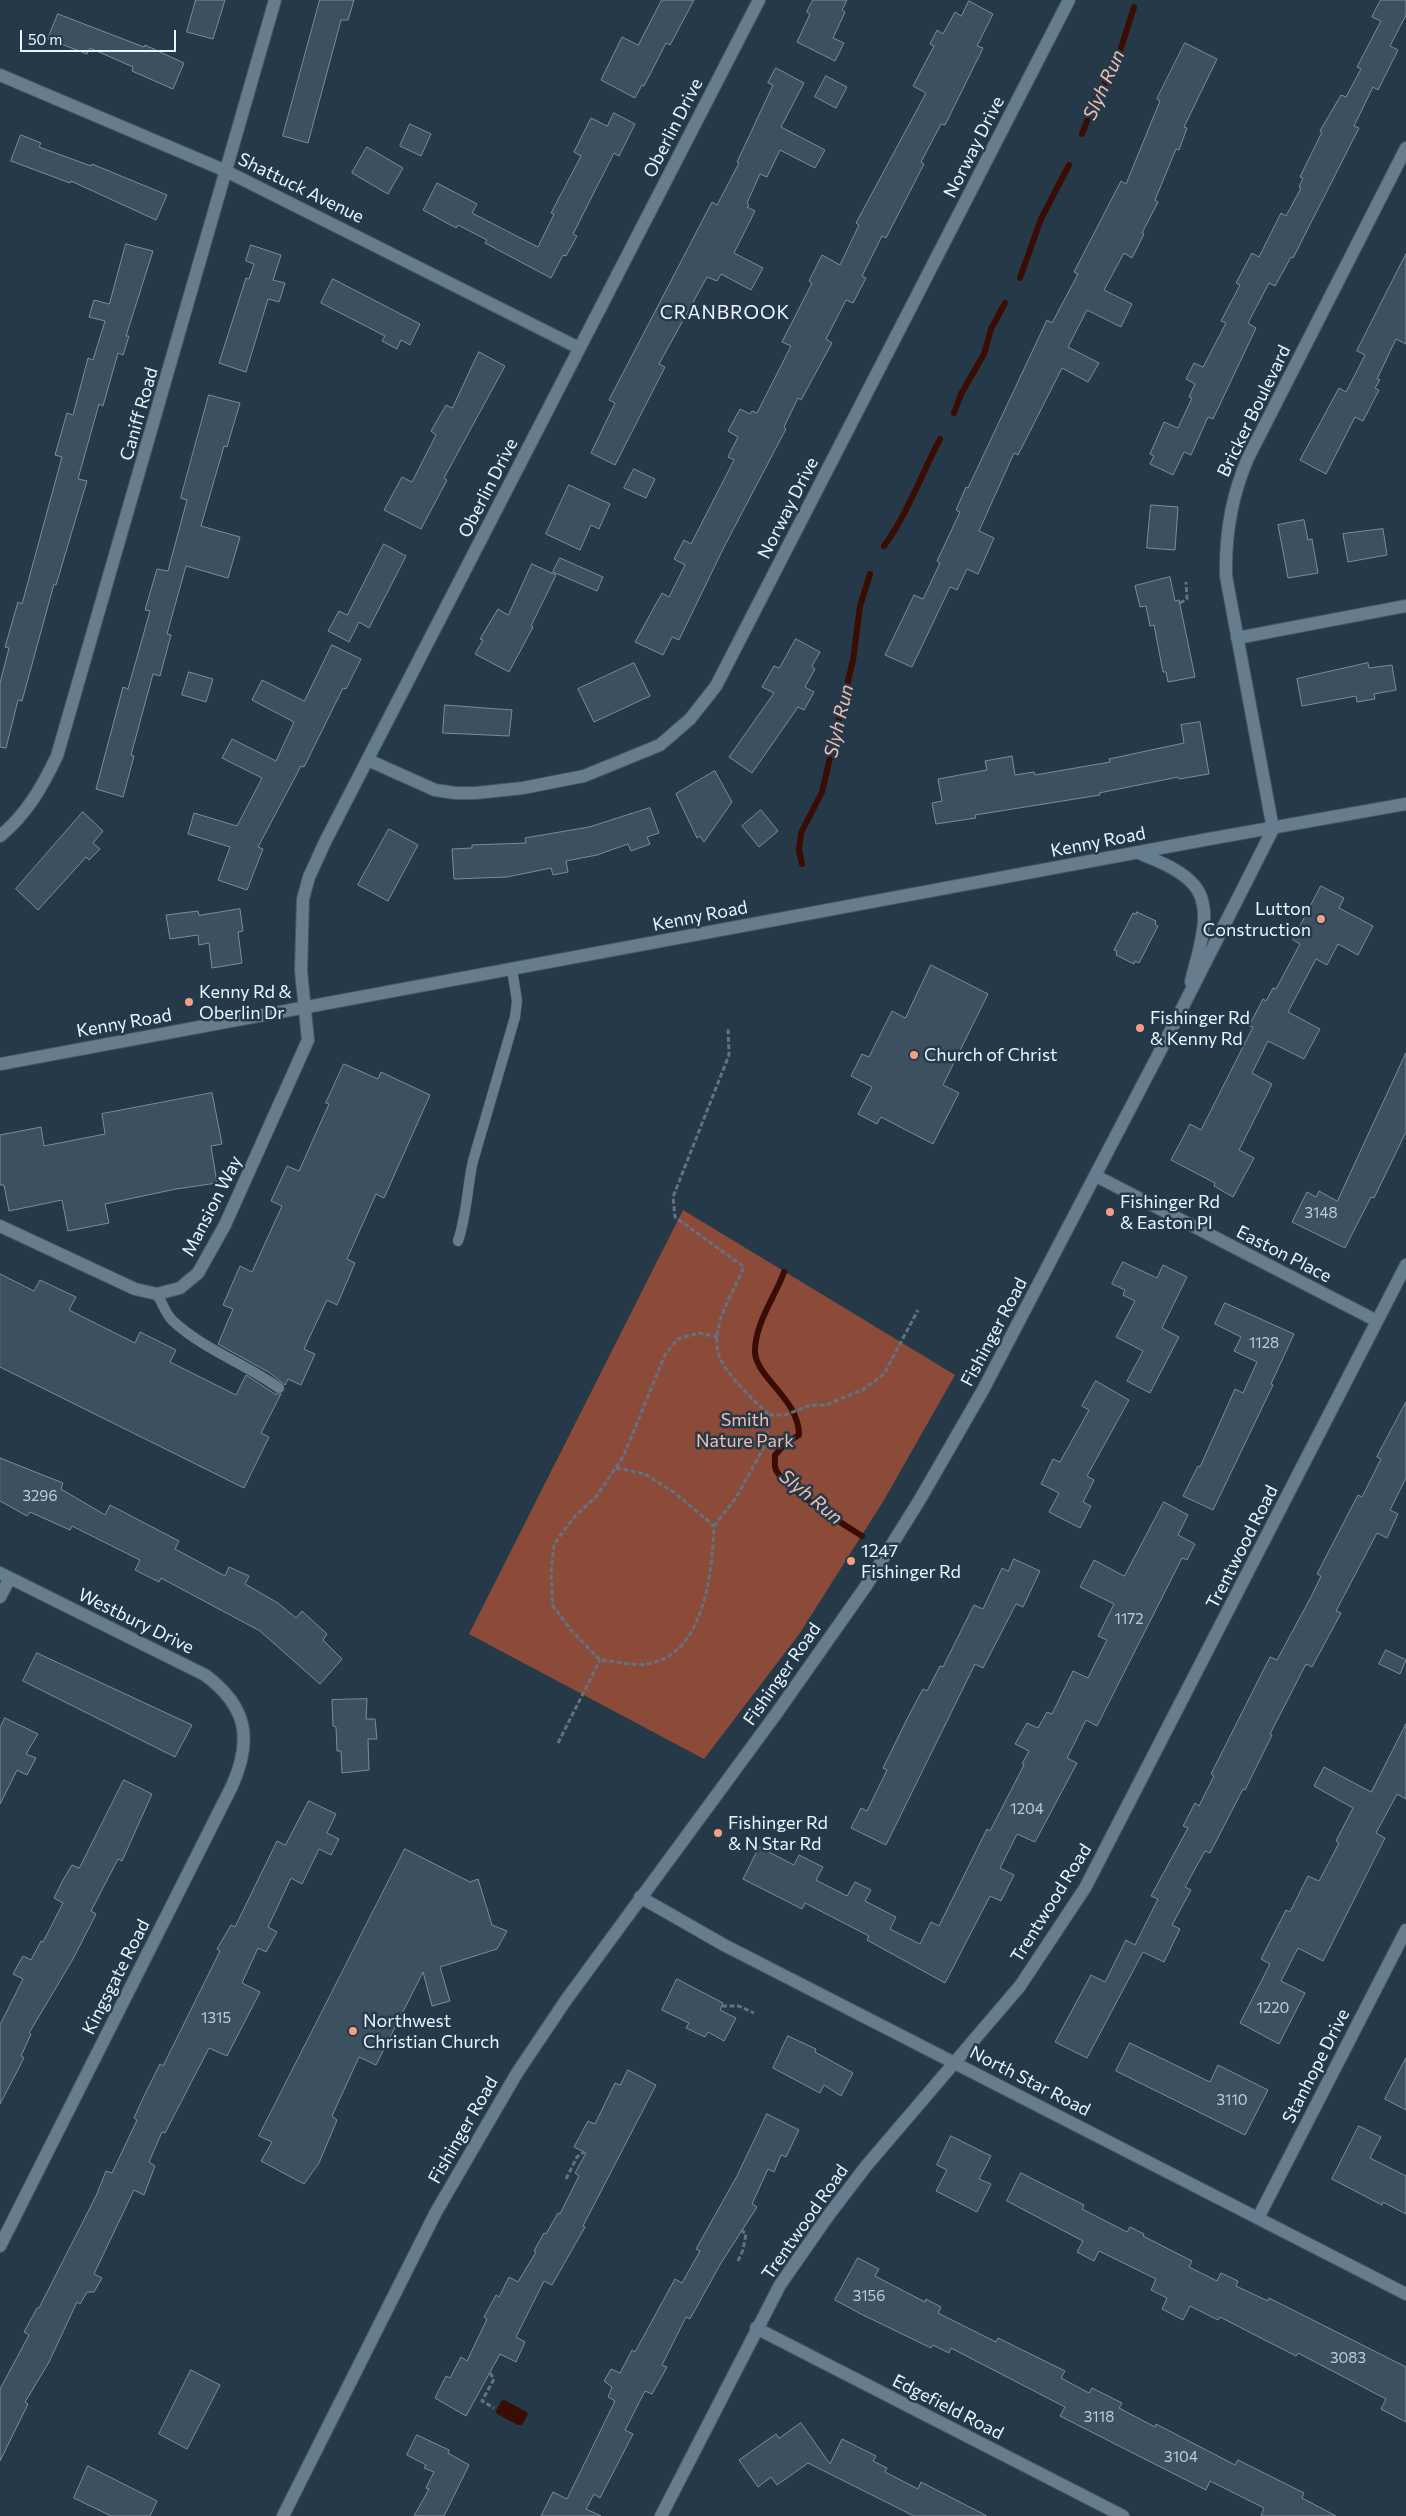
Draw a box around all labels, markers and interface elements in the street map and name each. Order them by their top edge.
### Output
scale bar [22,20,179,52]
text: 50 m [28,30,62,48]
water label: Slyh Run [1078,46,1130,124]
street label: Oberlin Drive [639,75,707,181]
street label: Norway Drive [939,93,1009,201]
street label: Shattuck Avenue [235,148,367,228]
district label: CRANBROOK [659,302,791,324]
street label: Bricker Boulevard [1213,342,1295,480]
street label: Caniff Road [115,365,163,463]
street label: Oberlin Drive [454,435,522,541]
street label: Norway Drive [753,454,823,562]
water label: Slyh Run [820,682,858,760]
street label: Kenny Road [1049,822,1147,862]
street label: Kenny Road [651,896,749,936]
place label: Lutton Construction [1203,898,1311,941]
marker: Lutton Construction [1315,913,1327,925]
place label: Kenny Rd & Oberlin Dr [199,981,292,1024]
marker: Kenny Rd & Oberlin Dr [183,996,195,1008]
street label: Kenny Road [75,1004,173,1042]
place label: Fishinger Rd & Kenny Rd [1150,1007,1250,1050]
marker: Fishinger Rd & Kenny Rd [1134,1022,1146,1034]
place label: Church of Christ [924,1044,1057,1066]
marker: Church of Christ [908,1049,920,1061]
street label: Mansion Way [177,1152,247,1260]
place label: Fishinger Rd & Easton Pl [1120,1191,1220,1234]
house number: 3148 [1304,1204,1338,1222]
marker: Fishinger Rd & Easton Pl [1104,1206,1116,1218]
street label: Easton Place [1233,1221,1335,1287]
street label: Fishinger Road [956,1274,1032,1390]
house number: 1128 [1249,1334,1279,1352]
park label: Smith Nature Park [696,1409,794,1452]
water label: Slyh Run [775,1465,847,1529]
street label: Trentwood Road [1202,1482,1282,1612]
house number: 3296 [22,1487,58,1505]
place label: 1247 Fishinger Rd [861,1540,961,1582]
marker: 1247 Fishinger Rd [845,1555,857,1567]
street label: Westbury Drive [75,1584,197,1658]
house number: 1172 [1114,1610,1144,1628]
street label: Fishinger Road [739,1619,825,1729]
house number: 1204 [1010,1800,1044,1818]
place label: Fishinger Rd & N Star Rd [728,1812,828,1855]
marker: Fishinger Rd & N Star Rd [712,1827,724,1839]
street label: Trentwood Road [1006,1840,1096,1966]
street label: Kingsgate Road [78,1916,154,2038]
house number: 1220 [1257,1999,1289,2017]
street label: Stanhope Drive [1278,2005,1354,2127]
house number: 1315 [201,2009,231,2027]
place label: Northwest Christian Church [363,2010,500,2052]
marker: Northwest Christian Church [347,2025,359,2037]
street label: North Star Road [966,2041,1094,2121]
street label: Fishinger Road [424,2073,502,2187]
house number: 3110 [1216,2091,1248,2109]
street label: Trentwood Road [757,2160,853,2284]
house number: 3156 [853,2287,885,2305]
house number: 3083 [1330,2349,1366,2367]
street label: Edgefield Road [889,2370,1007,2444]
house number: 3118 [1084,2408,1114,2426]
house number: 3104 [1164,2448,1198,2466]

